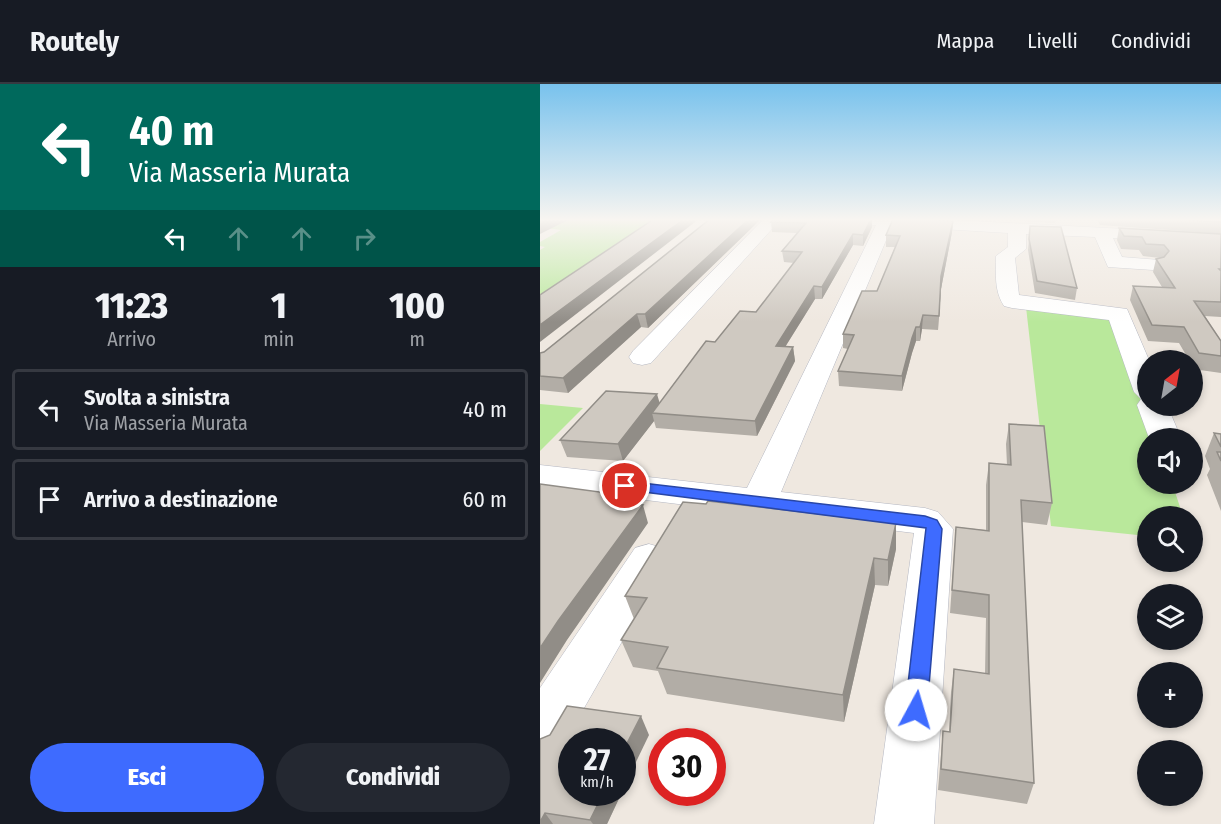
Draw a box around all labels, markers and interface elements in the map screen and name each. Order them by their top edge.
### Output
text: Routely [30,25,119,58]
text: Mappa [937,28,994,54]
text: Livelli [1027,28,1078,54]
text: Condividi [1111,28,1191,54]
text: 40 m [129,106,214,156]
icon: left [30,108,108,186]
text: Via Masseria Murata [129,157,350,189]
icon: left [159,222,192,255]
icon: ahead [222,222,255,255]
icon: ahead [285,222,318,255]
icon: right [348,222,381,255]
text: 11:23 [95,284,168,328]
text: 1 [271,284,287,328]
text: 100 [389,284,445,328]
text: Arrivo [107,327,156,351]
text: min [263,327,294,351]
text: m [409,327,425,351]
north arrow [1137,350,1203,416]
map controls [1137,350,1203,806]
text: Svolta a sinistra [84,384,230,411]
icon: left [33,393,66,426]
text: 40 m [463,396,507,423]
text: Via Masseria Murata [84,411,248,435]
button: sound [1137,428,1203,494]
pin [599,460,650,511]
icon: arrive [608,469,641,502]
icon: arrive [33,483,66,516]
text: Arrivo a destinazione [84,486,278,513]
text: 60 m [463,486,507,513]
button: search [1137,506,1203,572]
button: layers [1137,584,1203,650]
button: + [1137,662,1203,728]
position arrow [884,678,948,742]
speed limit sign: 30 [648,728,726,806]
button: − [1137,740,1203,806]
text: 27 [584,742,610,778]
button: Esci [30,743,264,812]
button: Condividi [276,743,510,812]
text: km/h [580,773,614,791]

